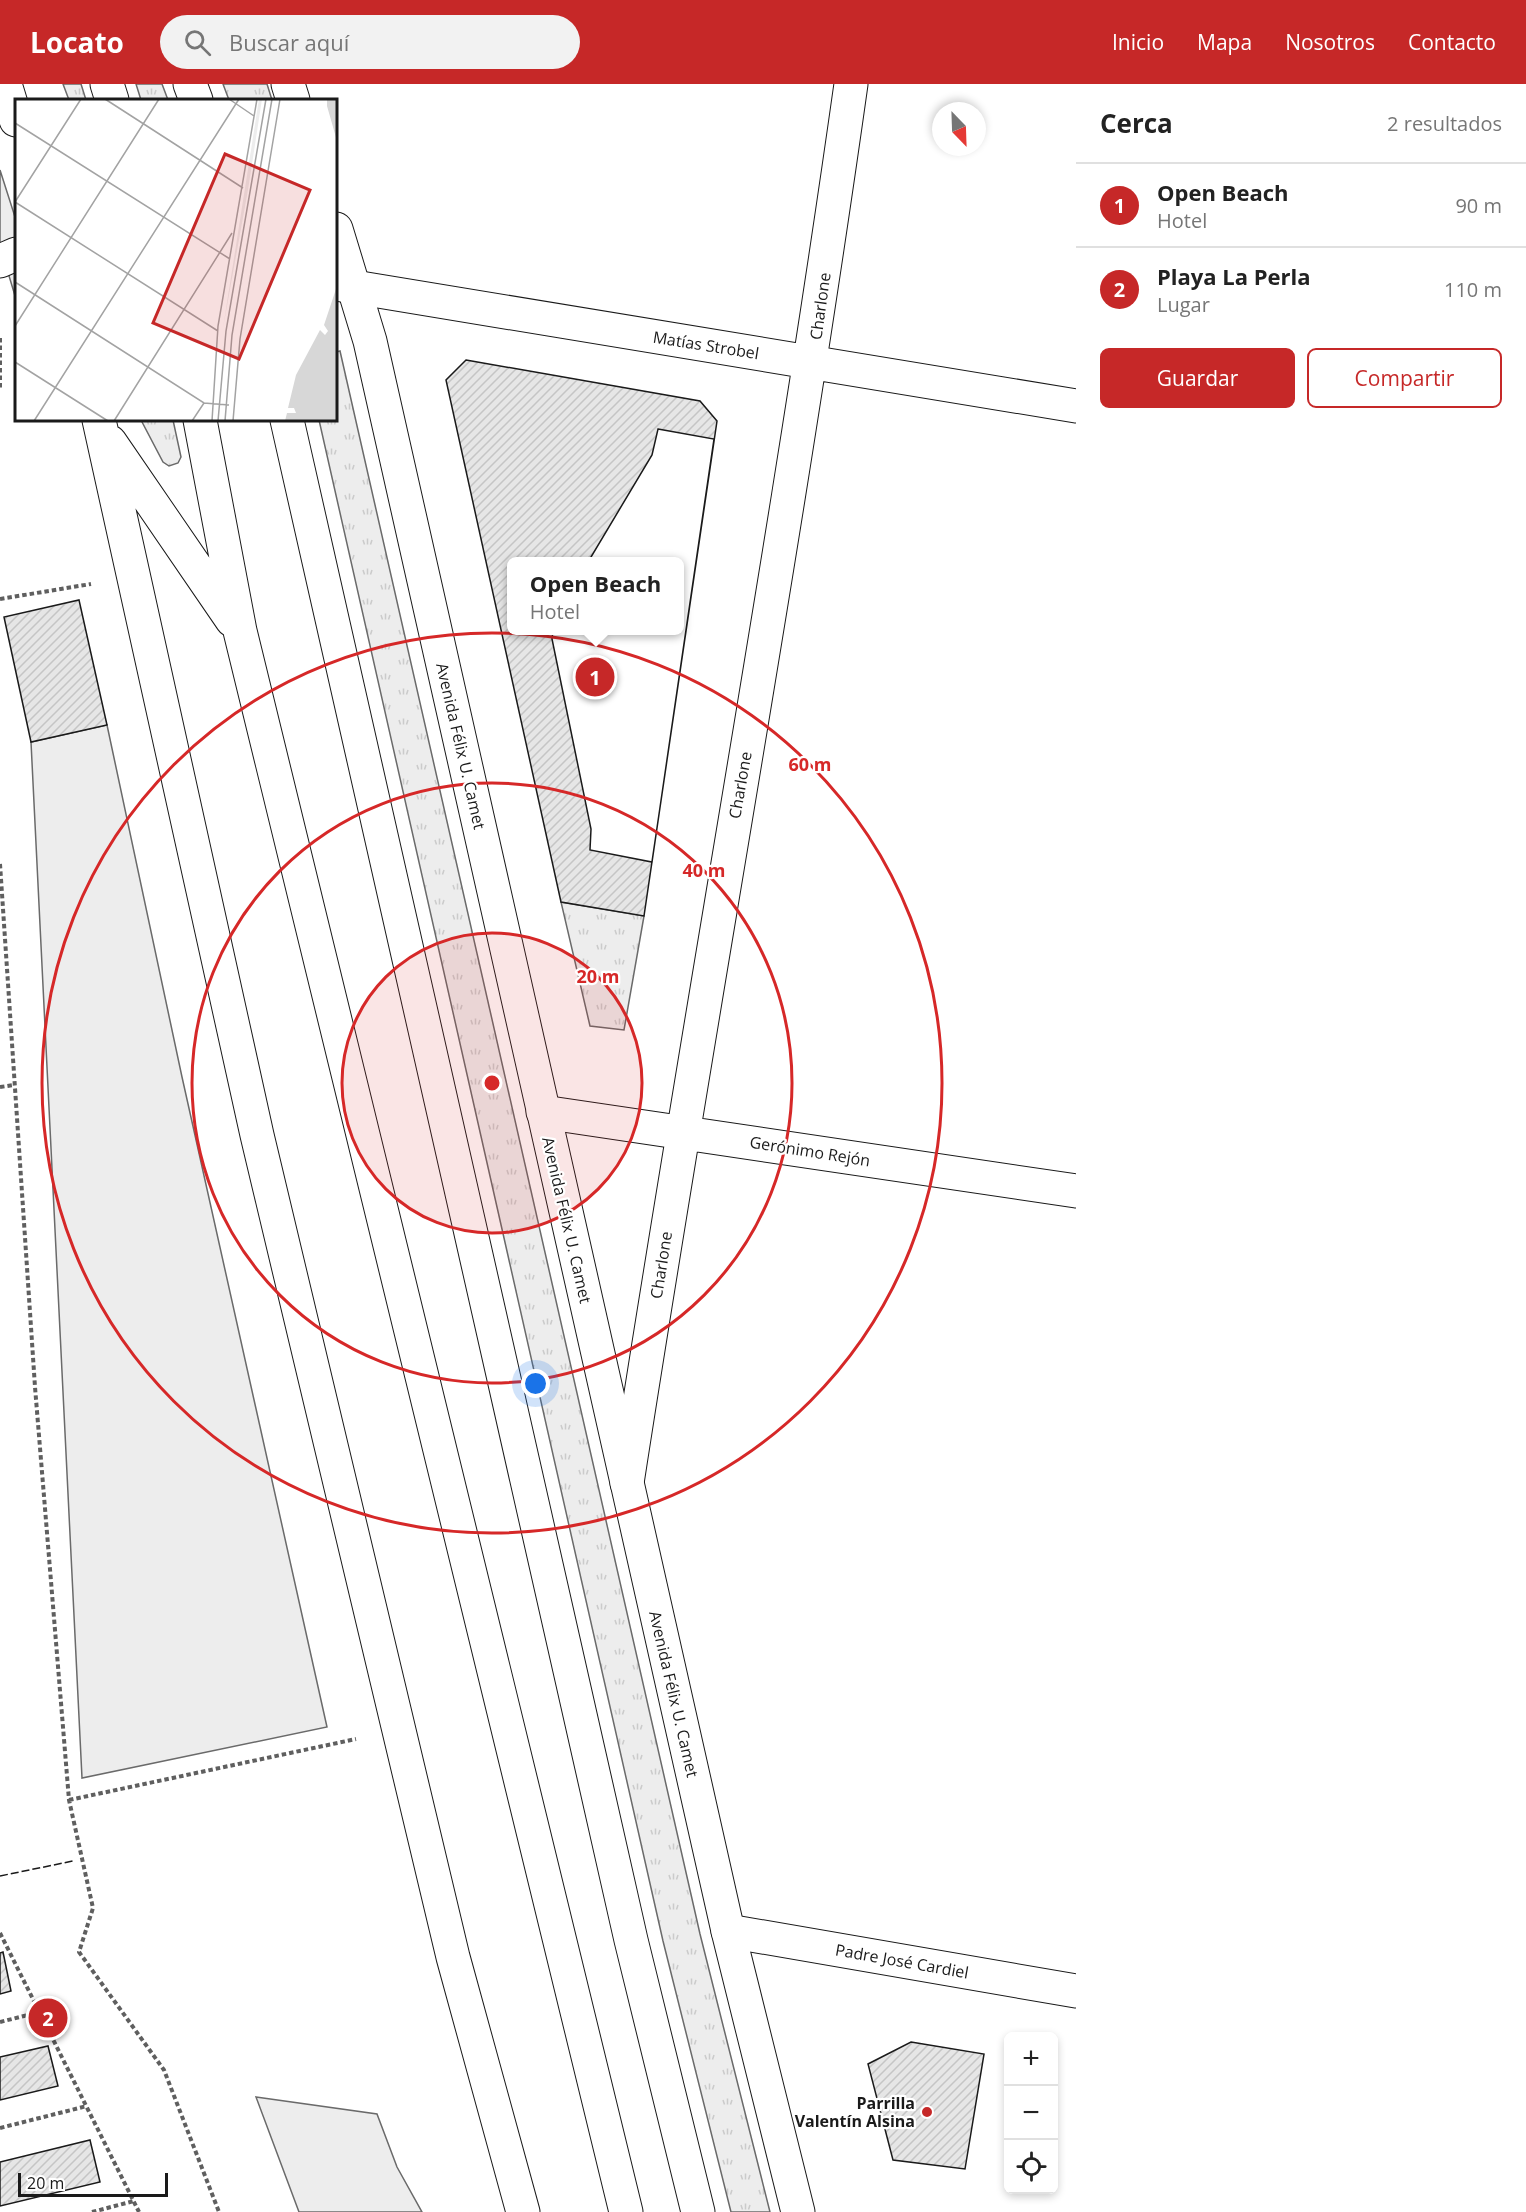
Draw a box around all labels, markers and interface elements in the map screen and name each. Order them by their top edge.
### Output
search box [160,15,580,69]
text: Locato [30,23,124,61]
icon: search [181,26,214,59]
text: Buscar aquí [229,27,349,57]
text: Inicio [1112,28,1164,56]
text: Mapa [1197,28,1252,56]
text: Nosotros [1285,28,1375,56]
text: Contacto [1408,28,1496,56]
inset map [15,99,338,422]
north arrow [932,102,986,156]
text: Cerca [1100,105,1173,141]
text: 2 resultados [1387,110,1502,137]
text: Open Beach [1157,177,1288,207]
text: 1 [1114,192,1125,219]
text: 90 m [1455,192,1502,219]
text: Hotel [1157,207,1207,234]
text: Playa La Perla [1157,261,1311,291]
street label: Charlone [804,271,836,341]
text: 2 [1114,276,1125,303]
text: 110 m [1444,276,1502,303]
text: Lugar [1157,291,1210,318]
street label: Matías Strobel [651,326,761,364]
button: Guardar [1100,348,1295,408]
button: Compartir [1307,348,1502,408]
popup [507,557,684,635]
text: Open Beach [530,568,661,598]
text: Hotel [530,598,580,625]
pin: 1 [576,654,614,700]
street label: Avenida Félix U. Camet [431,661,491,832]
street label: Charlone [723,750,757,820]
text: 60 m [789,752,831,776]
text: 40 m [683,858,725,882]
text: 20 m [577,964,619,988]
centre of rings [482,1073,502,1093]
street label: Gerónimo Rejón [748,1131,872,1171]
street label: Avenida Félix U. Camet [537,1135,597,1306]
street label: Charlone [645,1230,677,1300]
your location [521,1369,550,1398]
street label: Avenida Félix U. Camet [644,1609,704,1780]
street label: Padre José Cardiel [834,1938,970,1984]
pin: 2 [28,1996,68,2040]
map controls [1004,2032,1058,2194]
button: + [1004,2032,1058,2086]
button: − [1004,2086,1058,2140]
place label: Parrilla Valentín Alsina [795,2092,915,2132]
marker: Parrilla Valentín Alsina [920,2105,934,2119]
button: locate [1004,2140,1058,2194]
scale bar [18,2170,168,2198]
text: 20 m [27,2172,64,2194]

